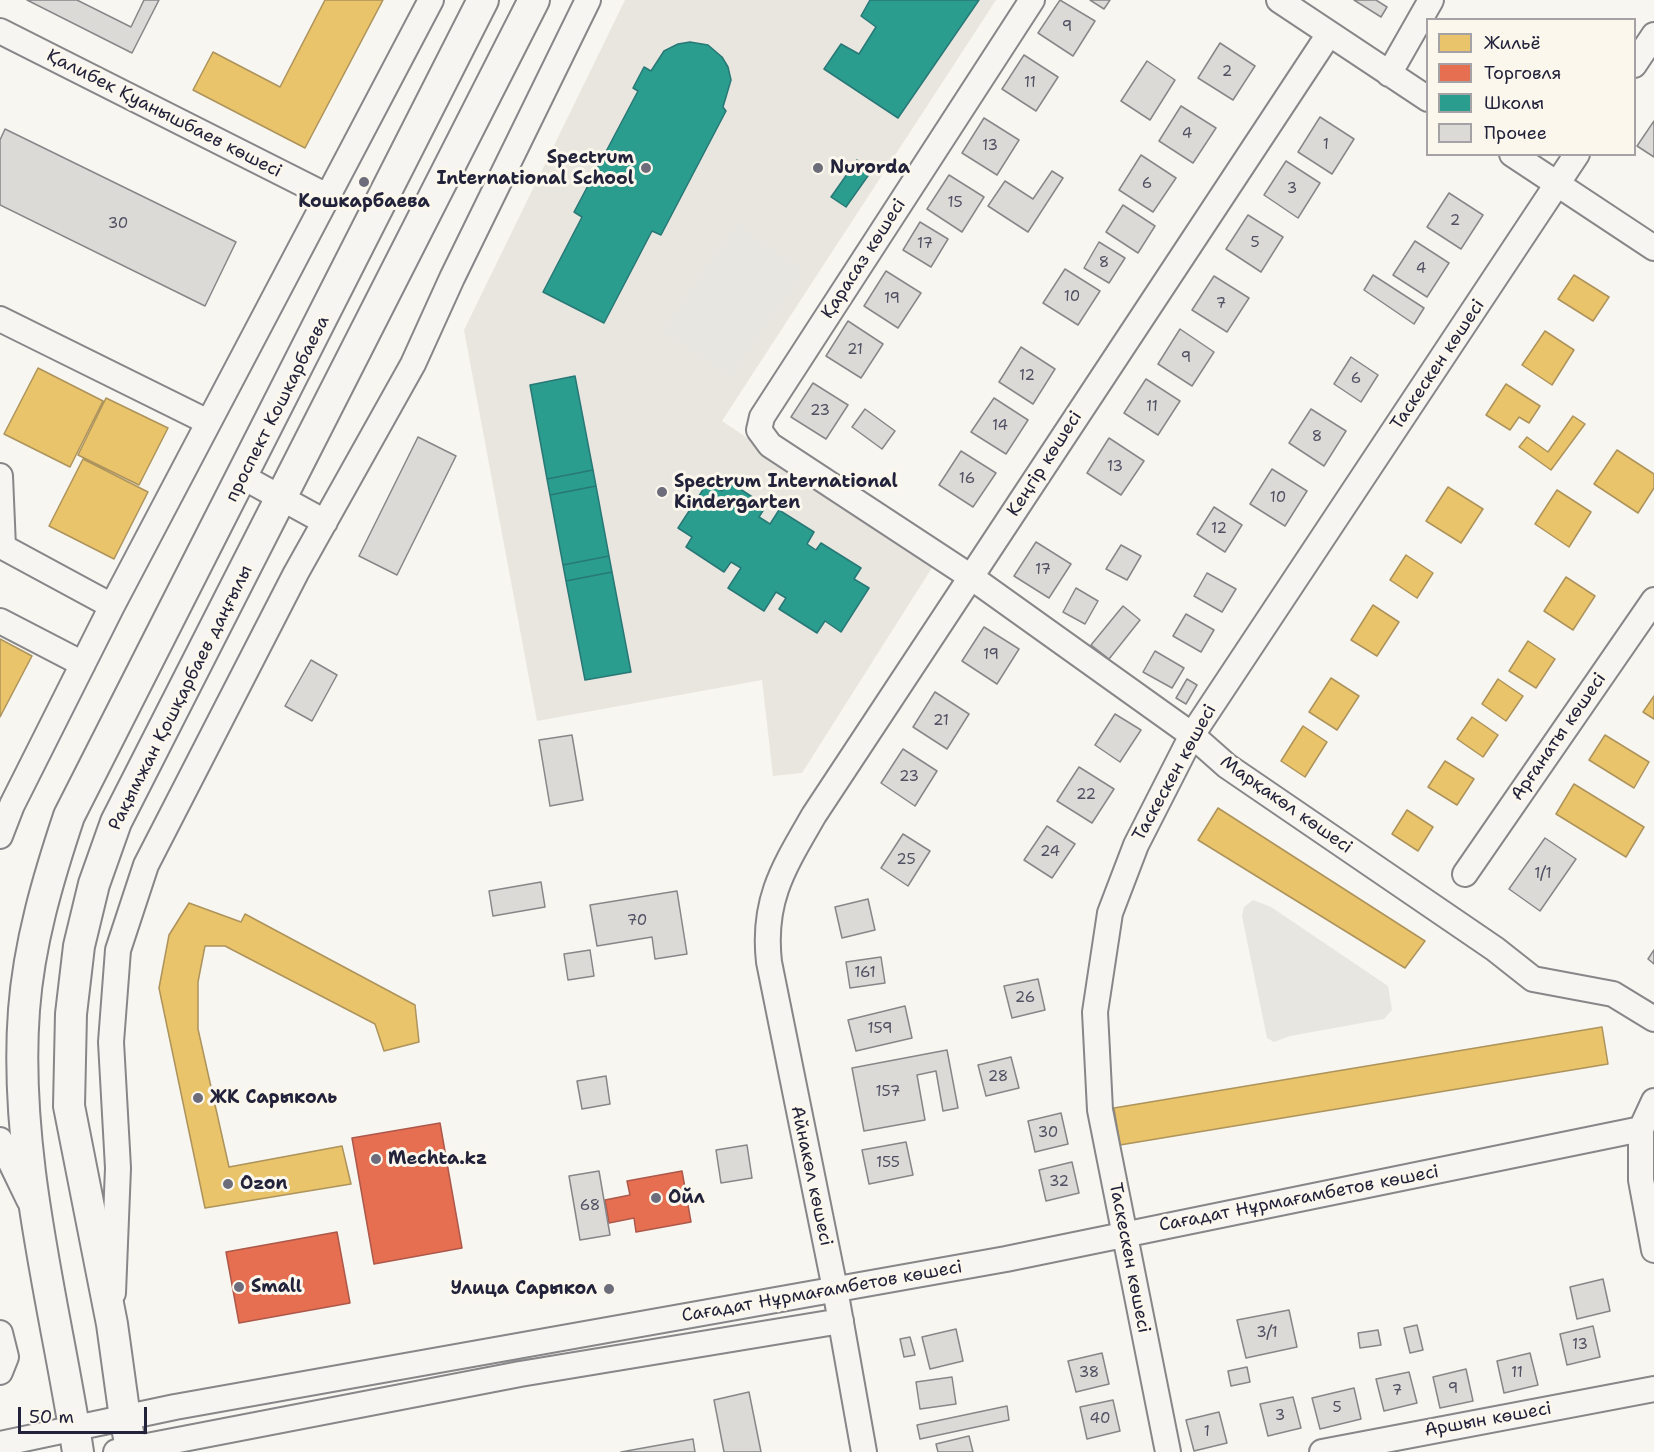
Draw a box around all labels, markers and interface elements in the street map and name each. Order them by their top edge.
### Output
house number: 9 [1062,18,1072,36]
legend [1426,18,1636,156]
text: Жильё [1484,31,1541,55]
street label: Қалибек Қуанышбаев көшесі [43,45,285,183]
text: Торговля [1484,61,1562,85]
house number: 2 [1222,63,1232,81]
house number: 11 [1024,74,1036,92]
text: Школы [1484,91,1544,115]
text: Прочее [1484,121,1547,145]
house number: 4 [1182,125,1192,143]
house number: 1 [1323,136,1329,154]
house number: 13 [982,137,998,155]
place label: Spectrum International School [436,147,634,190]
place label: Nurorda [830,157,910,179]
marker: Spectrum International School [639,161,653,175]
marker: Nurorda [811,161,825,175]
marker: Кошкарбаева [357,175,371,189]
house number: 6 [1142,175,1152,193]
house number: 3 [1287,180,1297,198]
place label: Кошкарбаева [298,191,430,213]
house number: 15 [947,194,963,212]
street label: Қарасаз көшесі [817,195,911,323]
house number: 2 [1450,212,1460,230]
house number: 30 [108,215,128,233]
house number: 5 [1250,234,1260,252]
house number: 17 [917,235,933,253]
house number: 8 [1099,254,1109,272]
house number: 4 [1416,260,1426,278]
house number: 10 [1064,288,1080,306]
house number: 19 [884,290,900,308]
house number: 7 [1216,295,1226,313]
street label: Таскескен көшесі [1386,296,1490,434]
street label: проспект Кошкарбаева [222,312,334,506]
house number: 21 [847,341,863,359]
house number: 9 [1181,349,1191,367]
house number: 12 [1019,367,1035,385]
house number: 6 [1351,370,1361,388]
house number: 11 [1146,398,1158,416]
house number: 23 [810,402,830,420]
street label: Кеңгір көшесі [1003,407,1087,521]
house number: 14 [992,417,1008,435]
house number: 8 [1312,428,1322,446]
house number: 13 [1107,458,1123,476]
house number: 16 [959,470,975,488]
place label: Spectrum International Kindergarten [674,471,898,514]
marker: Spectrum International Kindergarten [655,485,669,499]
house number: 10 [1270,489,1286,507]
house number: 12 [1211,520,1227,538]
house number: 17 [1035,561,1051,579]
street label: Рақымжан Қошқарбаев даңғылы [104,562,258,834]
house number: 19 [983,646,999,664]
street label: Арғанаты көшесі [1507,669,1611,805]
street label: Таскескен көшесі [1129,701,1221,845]
house number: 21 [933,712,949,730]
street label: Марқакөл көшесі [1216,751,1356,859]
house number: 23 [899,768,919,786]
house number: 22 [1076,786,1096,804]
house number: 24 [1040,843,1060,861]
house number: 25 [896,851,916,869]
house number: 1/1 [1534,865,1552,883]
house number: 70 [627,912,647,930]
house number: 161 [854,964,876,982]
house number: 26 [1015,989,1035,1007]
house number: 159 [868,1020,892,1038]
house number: 28 [988,1068,1008,1086]
house number: 157 [876,1083,900,1101]
place label: ЖК Сарыколь [210,1087,337,1109]
marker: ЖК Сарыколь [191,1091,205,1105]
street label: Айнакөл көшесі [786,1104,836,1248]
house number: 30 [1038,1124,1058,1142]
place label: Mechta.kz [388,1148,487,1170]
marker: Mechta.kz [369,1152,383,1166]
house number: 155 [876,1154,900,1172]
street label: Сағадат Нұрмағамбетов көшесі [1157,1161,1441,1237]
place label: Ozon [240,1173,287,1195]
house number: 32 [1049,1173,1069,1191]
marker: Ozon [221,1177,235,1191]
street label: Таскескен көшесі [1104,1181,1154,1335]
place label: Ойл [668,1187,705,1209]
marker: Ойл [649,1191,663,1205]
house number: 68 [580,1197,600,1215]
street label: Сағадат Нұрмағамбетов көшесі [680,1257,964,1327]
place label: Small [251,1276,302,1298]
place label: Улица Сарыкол [450,1278,597,1300]
marker: Small [232,1280,246,1294]
marker: Улица Сарыкол [602,1282,616,1296]
house number: 3/1 [1256,1324,1278,1342]
house number: 13 [1572,1336,1588,1354]
house number: 38 [1079,1364,1099,1382]
house number: 11 [1511,1364,1523,1382]
house number: 9 [1448,1380,1458,1398]
house number: 7 [1392,1382,1402,1400]
scale bar [21,1395,150,1433]
street label: Аршын көшесі [1423,1398,1553,1442]
house number: 5 [1332,1399,1342,1417]
text: 50 m [29,1405,74,1429]
house number: 3 [1275,1407,1285,1425]
house number: 40 [1090,1410,1110,1428]
house number: 1 [1204,1423,1210,1441]

